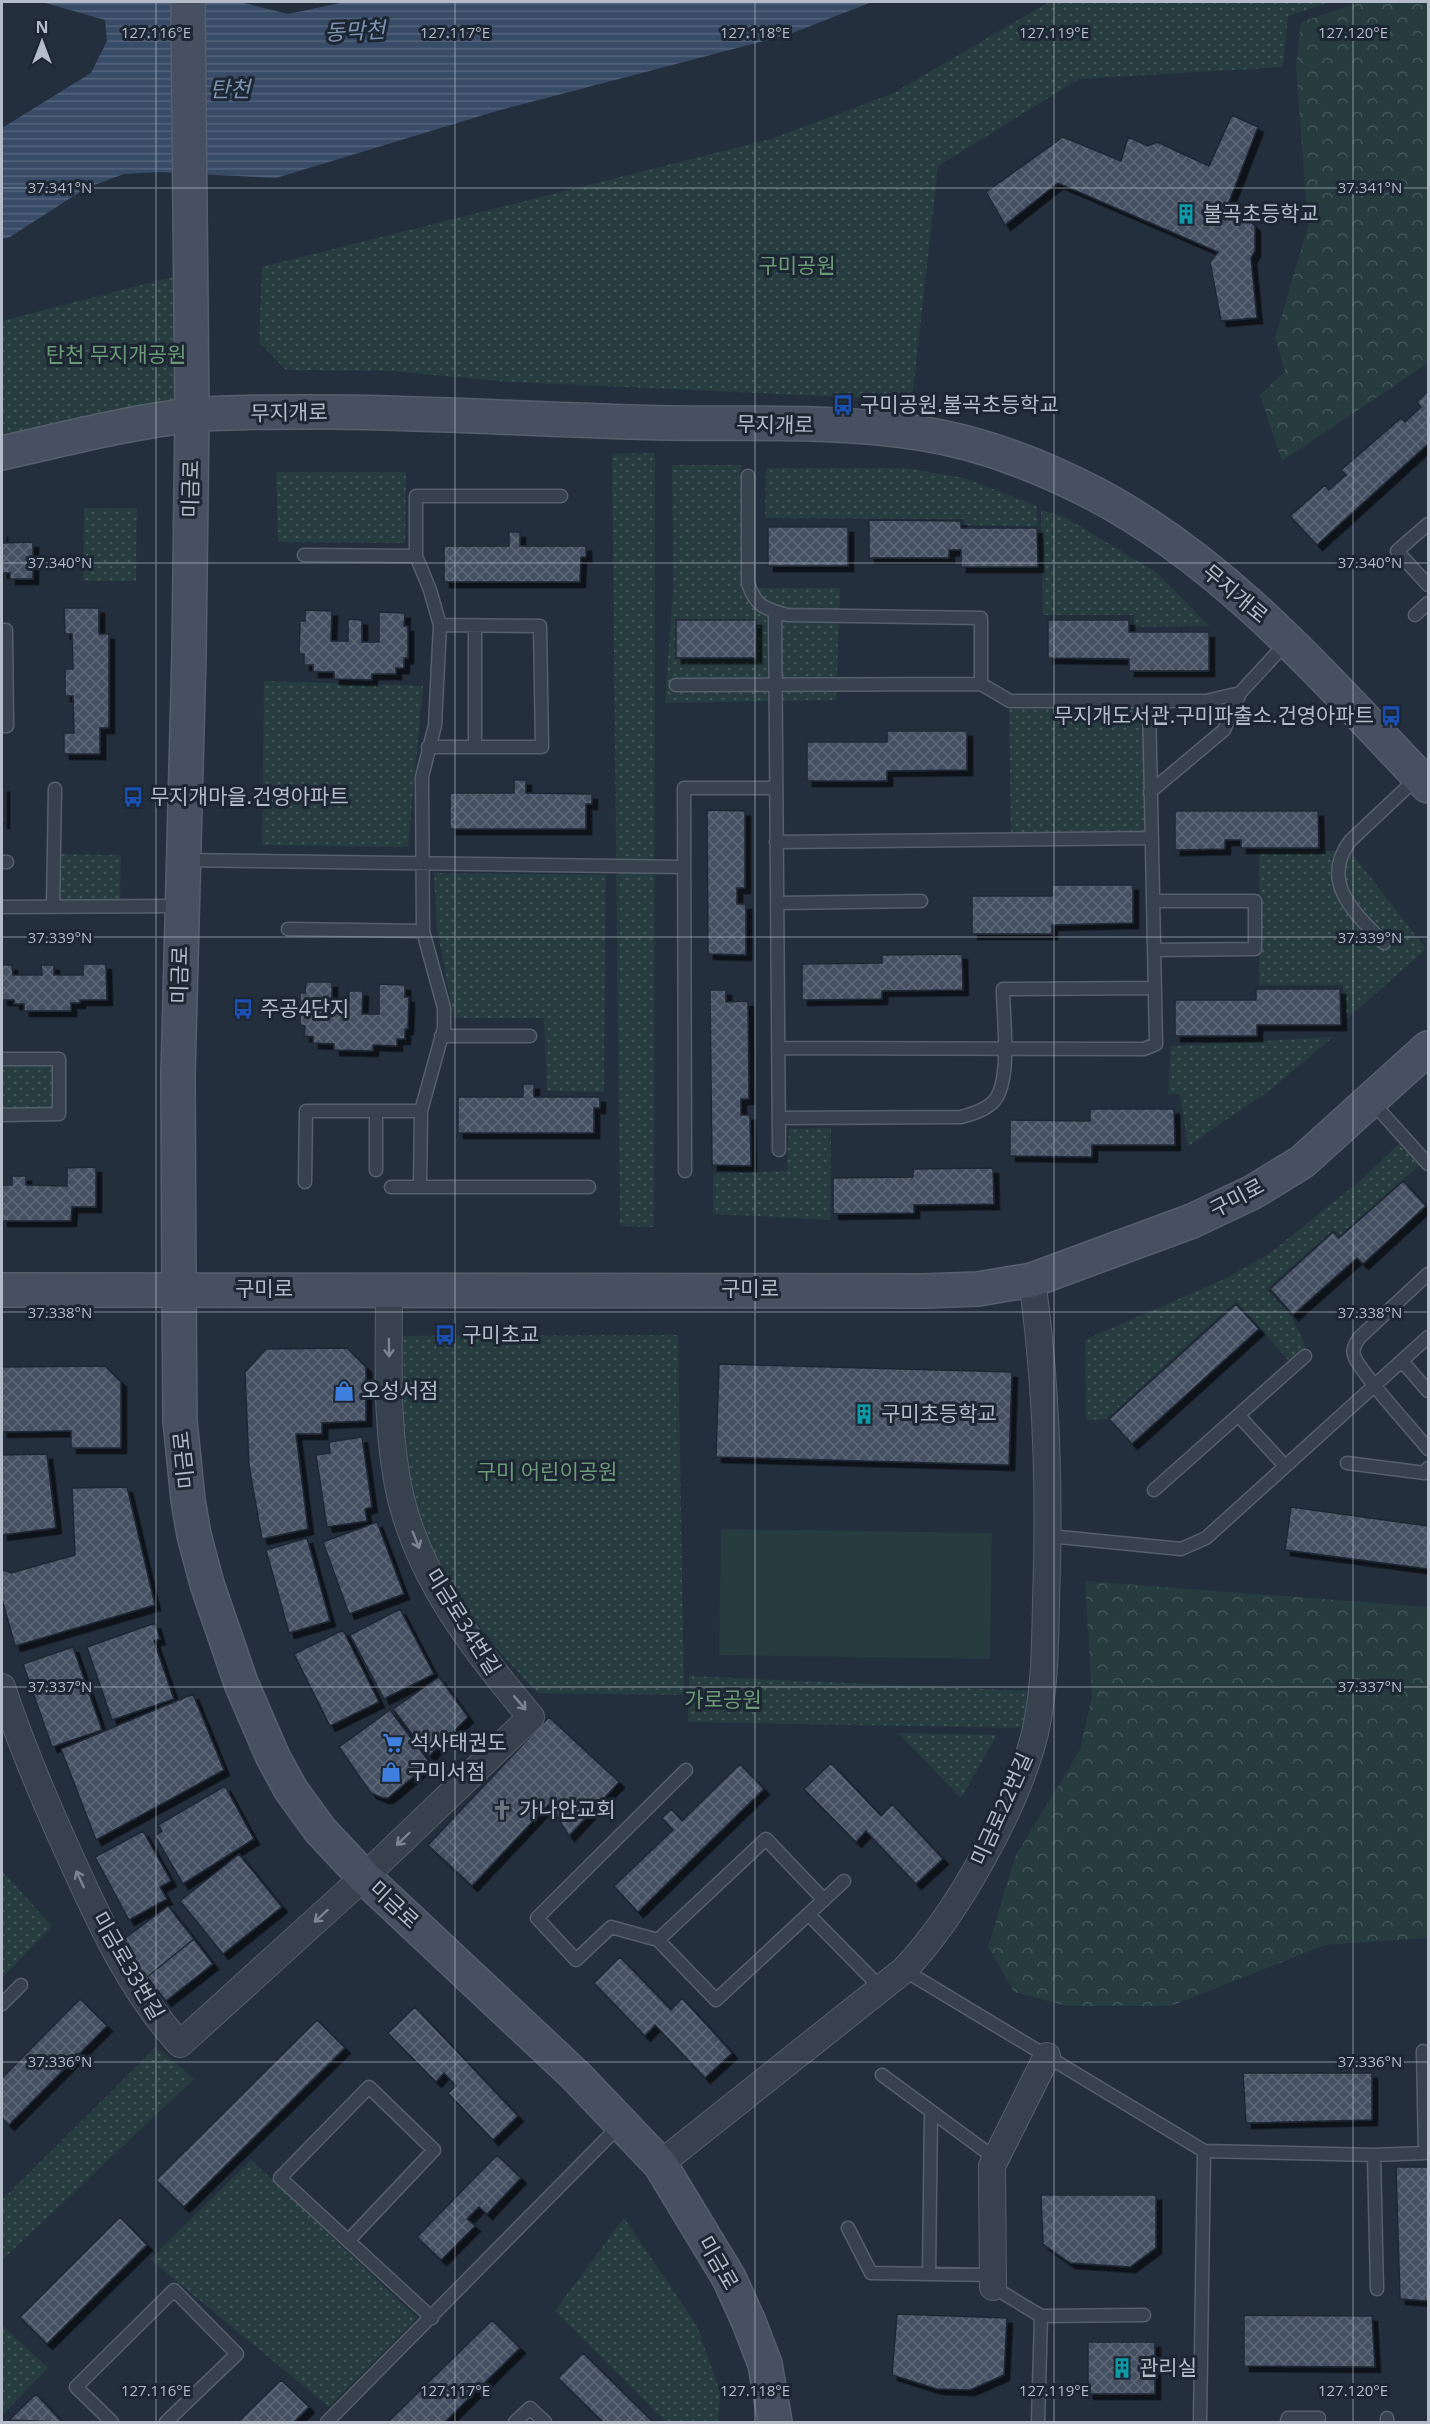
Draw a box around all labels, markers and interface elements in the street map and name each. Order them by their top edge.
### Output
north arrow [12,12,72,72]
water label: 동막천 [324,13,389,47]
text: N [35,16,49,38]
text: 127.116°E [121,22,191,42]
text: 127.117°E [420,22,490,42]
text: 127.118°E [720,22,790,42]
text: 127.119°E [1019,22,1089,42]
text: 127.120°E [1318,22,1388,42]
water label: 탄천 [210,73,253,103]
text: 37.341°N [28,177,92,197]
text: 37.341°N [1338,177,1402,197]
place label: 불곡초등학교 [1203,199,1319,227]
building icon: 불곡초등학교 [1174,202,1198,226]
park label: 구미공원 [758,251,836,279]
park label: 탄천 무지개공원 [46,340,186,368]
place label: 구미공원.불곡초등학교 [860,390,1059,418]
bus stop icon: 구미공원.불곡초등학교 [831,393,855,417]
street label: 무지개로 [250,397,328,427]
street label: 무지개로 [736,409,814,439]
street label: 미금로 [175,460,205,518]
text: 37.340°N [28,552,92,572]
text: 37.340°N [1338,552,1402,572]
street label: 무지개로 [1197,558,1274,629]
place label: 무지개도서관.구미파출소.건영아파트 [1054,701,1374,729]
bus stop icon: 무지개도서관.구미파출소.건영아파트 [1379,704,1403,728]
place label: 무지개마을.건영아파트 [150,782,349,810]
bus stop icon: 무지개마을.건영아파트 [121,785,145,809]
text: 37.339°N [28,927,92,947]
text: 37.339°N [1338,927,1402,947]
street label: 미금로 [164,946,194,1004]
place label: 주공4단지 [260,994,349,1022]
bus stop icon: 주공4단지 [231,997,255,1021]
street label: 구미로 [1204,1171,1269,1223]
street label: 구미로 [235,1274,293,1302]
street label: 구미로 [721,1274,779,1302]
text: 37.338°N [28,1302,92,1322]
text: 37.338°N [1338,1302,1402,1322]
place label: 구미초교 [462,1320,539,1348]
bus stop icon: 구미초교 [433,1323,457,1347]
one-way arrow [383,1337,395,1357]
place label: 오성서점 [361,1376,438,1404]
shop icon: 오성서점 [332,1379,356,1403]
place label: 구미초등학교 [881,1399,997,1427]
building icon: 구미초등학교 [852,1402,876,1426]
street label: 미금로 [166,1430,200,1490]
park label: 구미 어린이공원 [477,1457,617,1485]
one-way arrow [411,1530,422,1548]
street label: 미금로34번길 [420,1563,508,1680]
text: 37.337°N [28,1676,92,1696]
text: 37.337°N [1338,1676,1402,1696]
park label: 가로공원 [684,1685,762,1713]
one-way arrow [513,1695,527,1710]
place label: 석사태권도 [410,1728,507,1756]
supermarket icon: 석사태권도 [381,1731,405,1755]
street label: 미금로22번길 [964,1748,1038,1869]
place label: 구미서점 [408,1757,485,1785]
shop icon: 구미서점 [379,1760,403,1784]
place label: 가나안교회 [519,1795,616,1823]
church icon: 가나안교회 [490,1798,514,1822]
one-way arrow [396,1832,411,1847]
one-way arrow [74,1870,86,1888]
street label: 미금로 [364,1874,425,1934]
street label: 미금로33번길 [87,1906,171,2025]
one-way arrow [314,1909,329,1923]
text: 37.336°N [28,2051,92,2071]
text: 37.336°N [1338,2051,1402,2071]
street label: 미금로 [692,2230,745,2295]
place label: 관리실 [1139,2353,1197,2381]
building icon: 관리실 [1110,2356,1134,2380]
text: 127.116°E [121,2380,191,2400]
text: 127.117°E [420,2380,490,2400]
text: 127.118°E [720,2380,790,2400]
text: 127.119°E [1019,2380,1089,2400]
text: 127.120°E [1318,2380,1388,2400]

